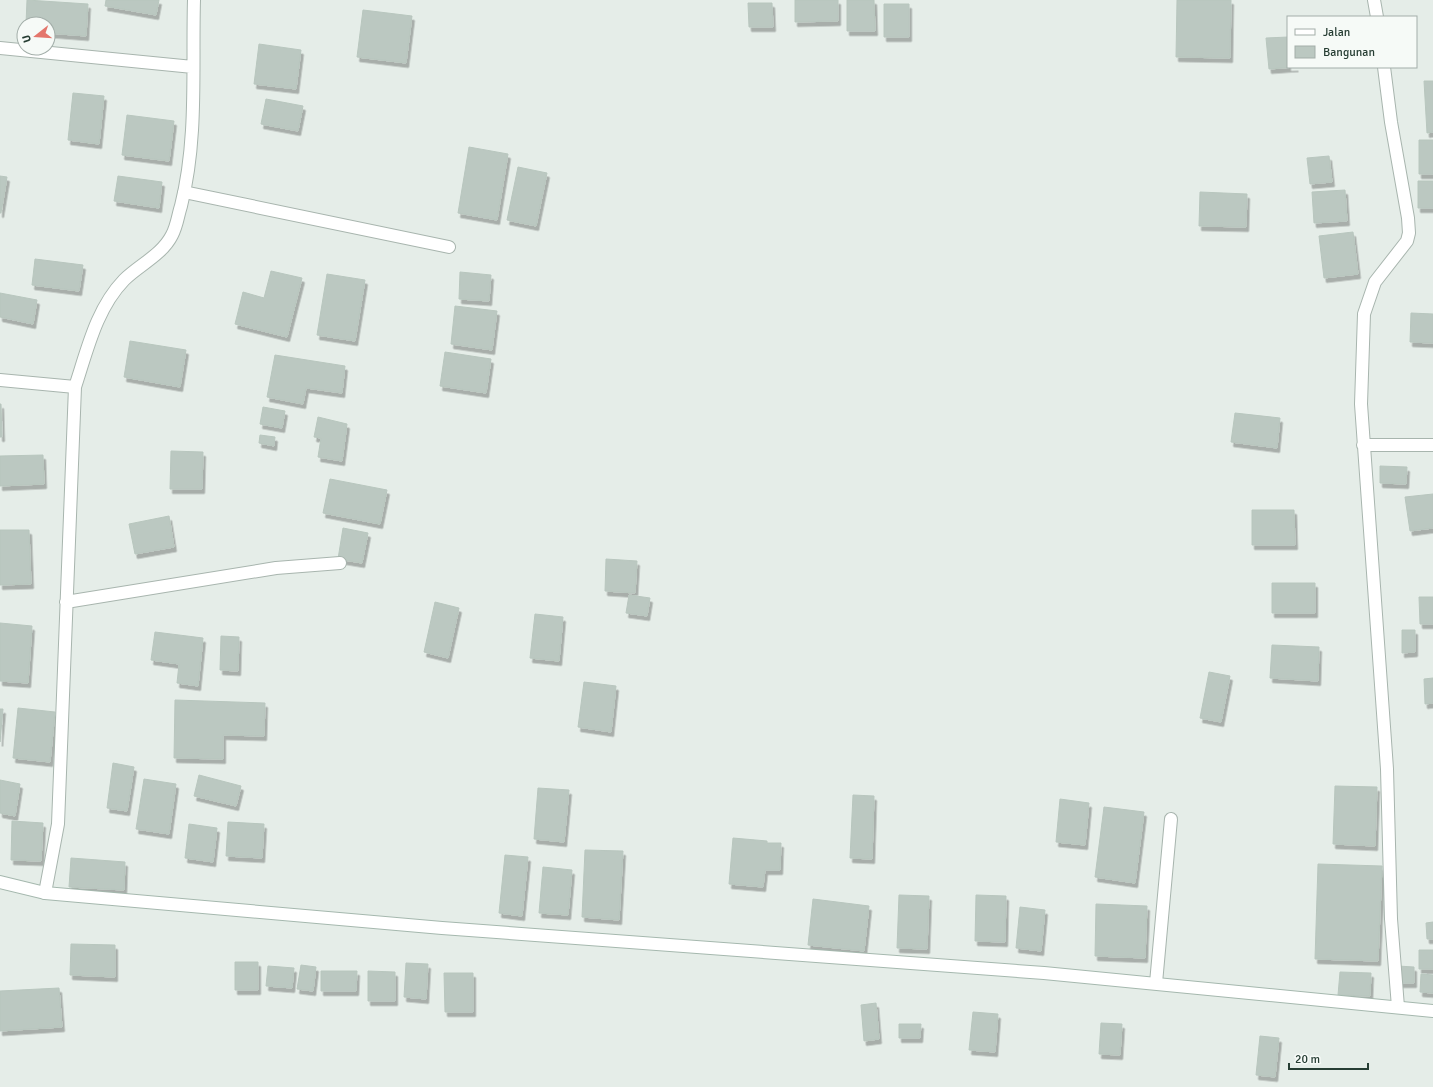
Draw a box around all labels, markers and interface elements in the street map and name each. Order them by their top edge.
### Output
north arrow [16,16,56,56]
legend [1287,16,1417,68]
text: Jalan [1323,25,1350,40]
text: U [20,33,34,44]
text: Bangunan [1323,45,1375,60]
scale bar [1289,1045,1368,1071]
text: 20 m [1295,1052,1320,1067]

